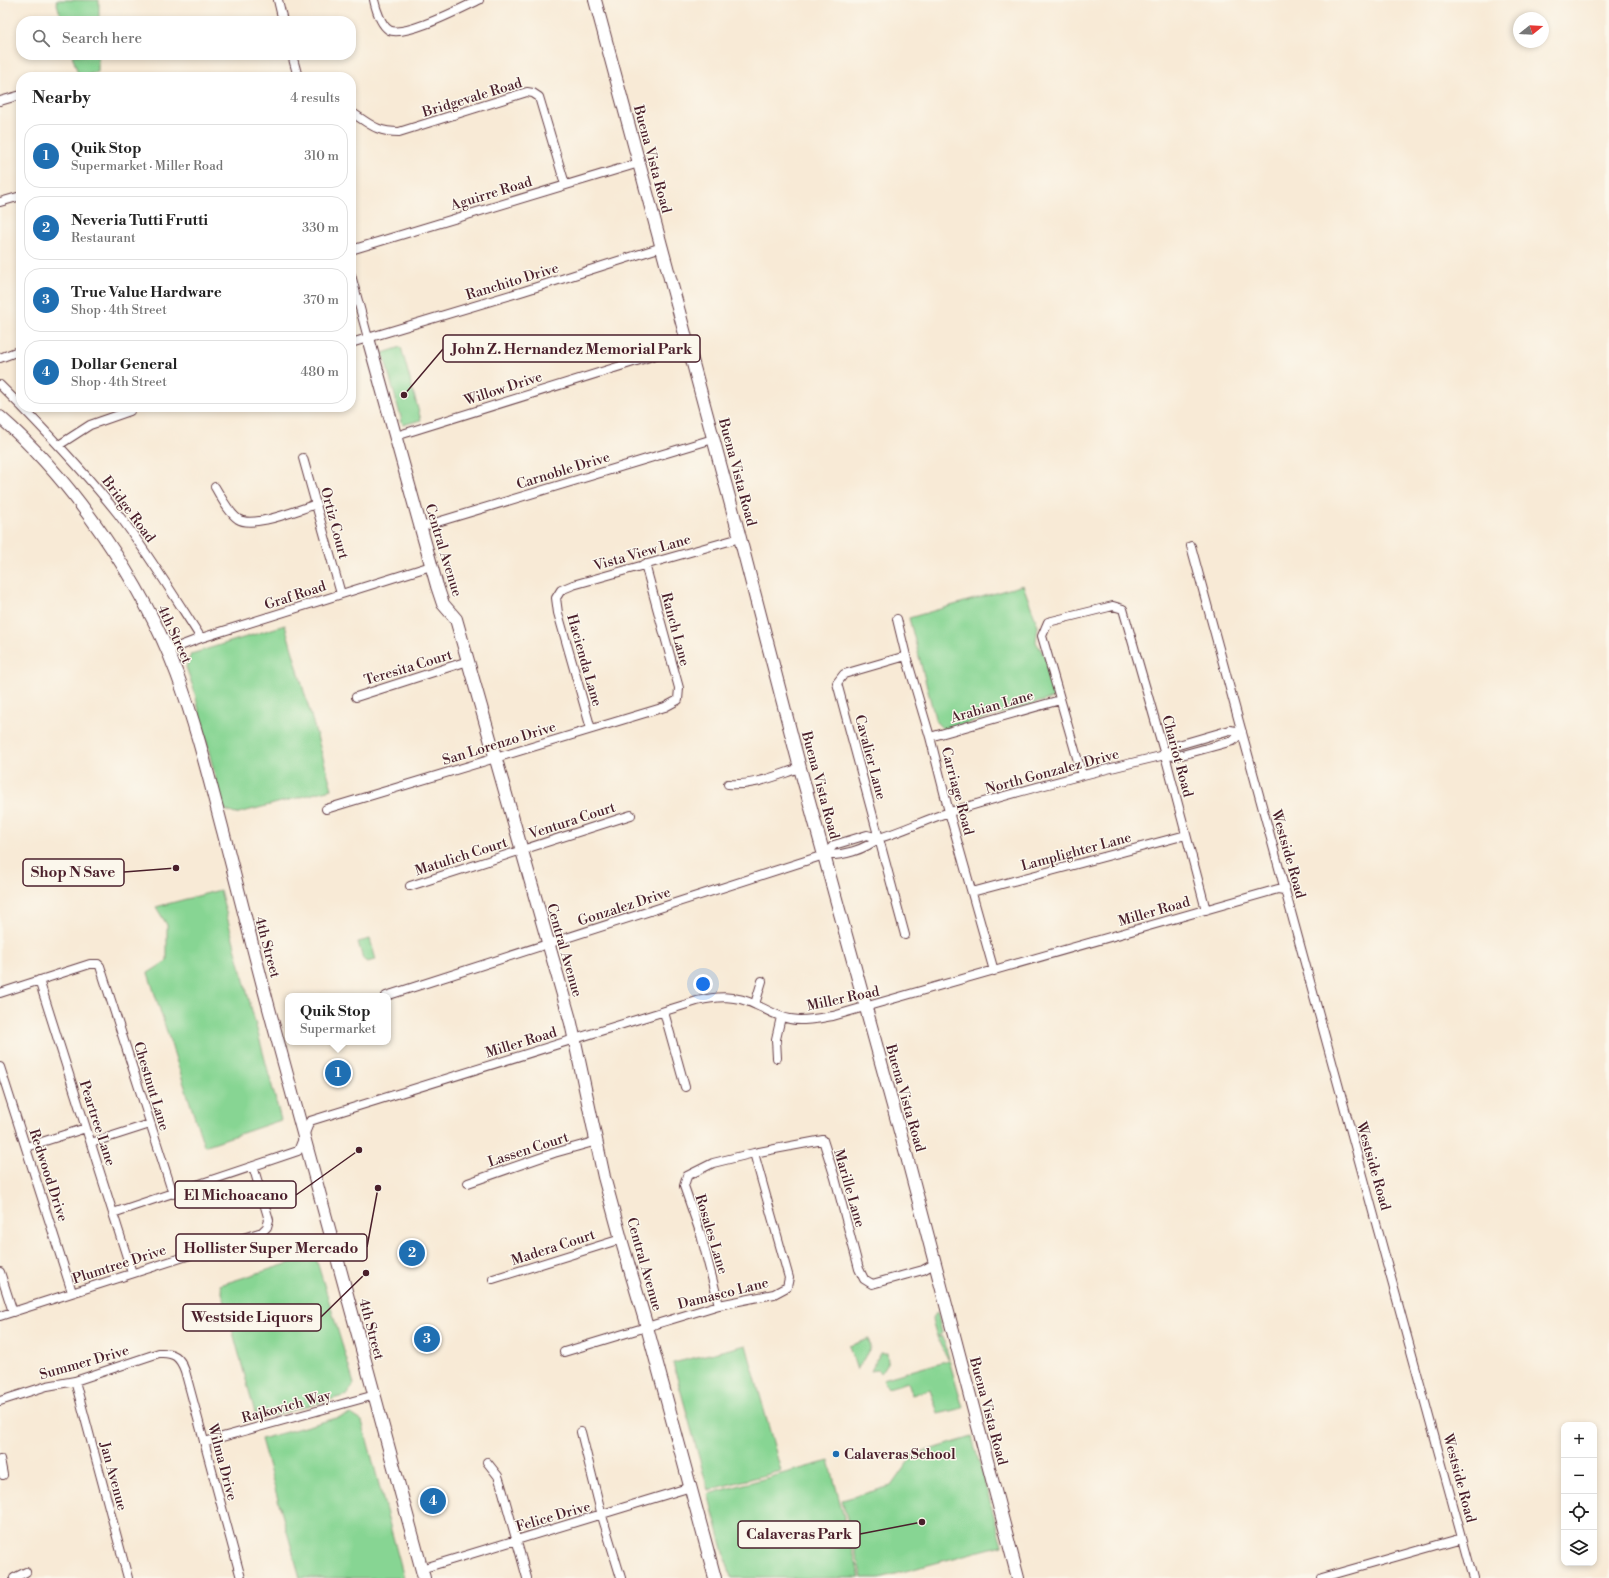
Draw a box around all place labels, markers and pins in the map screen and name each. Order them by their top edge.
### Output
callout: John Z. Hernandez Memorial Park [443,335,700,362]
callout: Shop N Save [23,859,124,886]
pin: 1 [325,1058,351,1088]
callout: El Michoacano [175,1181,296,1208]
callout: Hollister Super Mercado [176,1234,367,1261]
pin: 2 [399,1238,425,1268]
callout: Westside Liquors [183,1304,321,1331]
pin: 3 [414,1324,440,1354]
place label: Calaveras School [844,1446,956,1464]
marker: Calaveras School [831,1449,841,1459]
pin: 4 [420,1486,446,1516]
callout: Calaveras Park [738,1521,860,1548]

